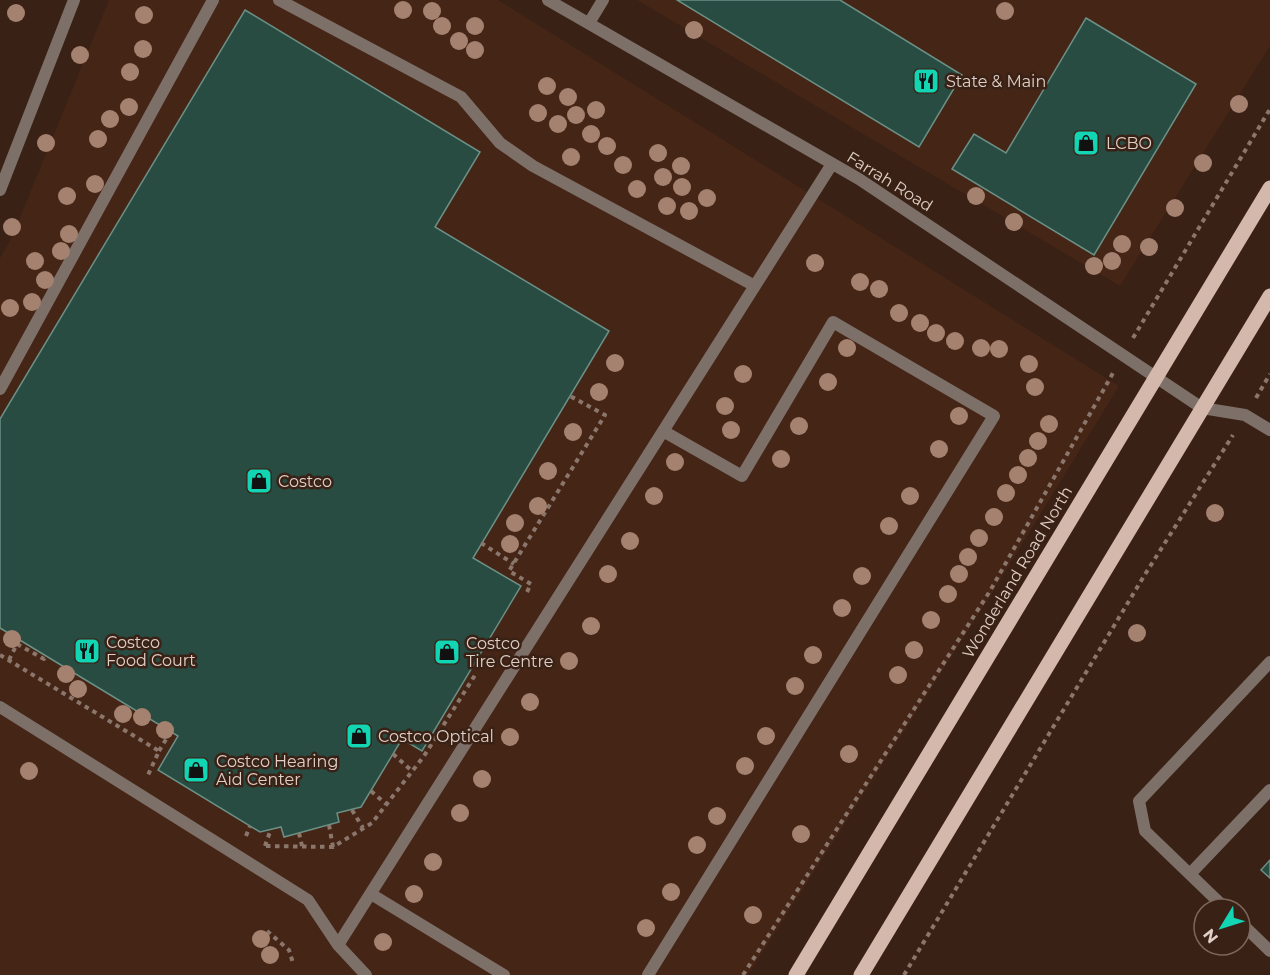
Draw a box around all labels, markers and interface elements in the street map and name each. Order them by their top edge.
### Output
restaurant icon: State & Main [911,66,941,96]
place label: State & Main [946,72,1046,91]
shop icon: LCBO [1071,128,1101,158]
place label: LCBO [1106,134,1152,153]
street label: Farrah Road [843,148,936,215]
shop icon: Costco [244,466,274,496]
place label: Costco [278,472,332,491]
street label: Wonderland Road North [959,483,1076,662]
place label: Costco Food Court [106,633,196,670]
place label: Costco Tire Centre [466,634,553,671]
restaurant icon: Costco Food Court [72,636,102,666]
shop icon: Costco Tire Centre [432,637,462,667]
shop icon: Costco Optical [344,721,374,751]
place label: Costco Optical [378,727,494,746]
place label: Costco Hearing Aid Center [216,752,338,789]
shop icon: Costco Hearing Aid Center [181,755,211,785]
north arrow [1192,897,1252,957]
text: N [1199,925,1222,947]

